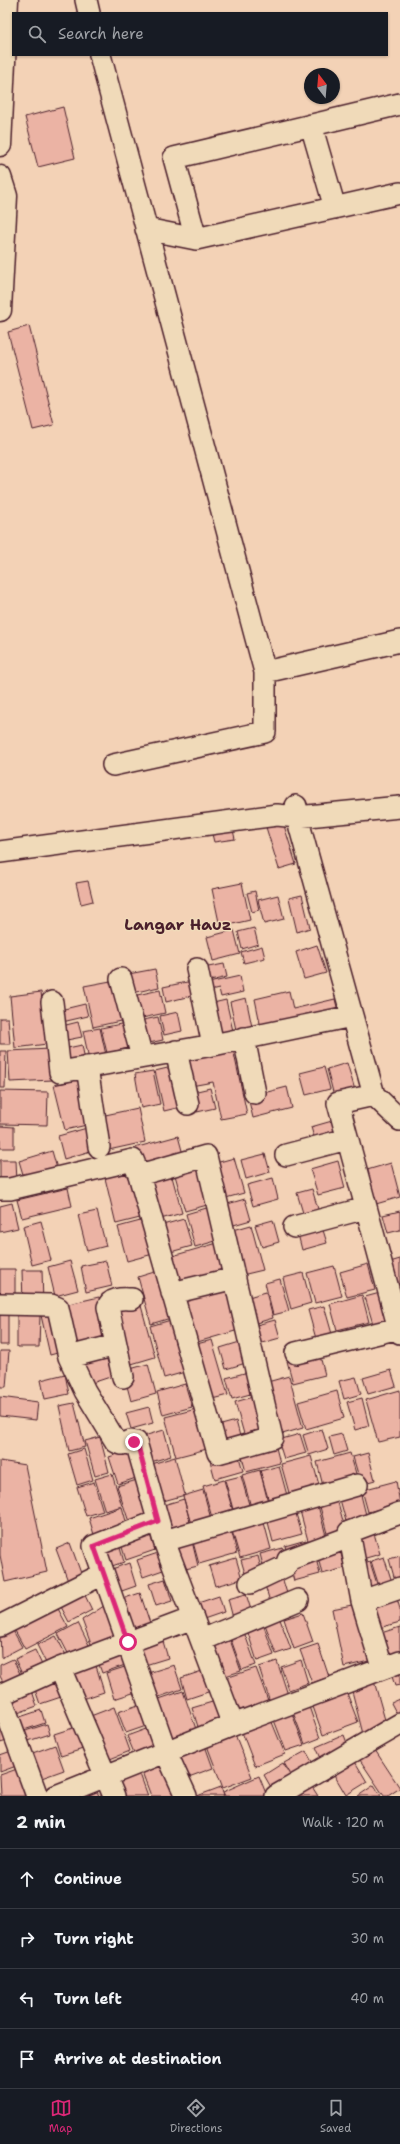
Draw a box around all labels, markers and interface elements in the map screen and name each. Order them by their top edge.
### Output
search box [12,12,388,56]
icon: search [26,23,48,45]
text: Search here [58,24,144,44]
north arrow [304,68,340,104]
district label: Langar Hauz [124,914,232,935]
route end [125,1433,143,1451]
route start [119,1633,137,1651]
text: 2 min [16,1811,66,1833]
text: Walk · 120 m [302,1814,384,1831]
icon: ahead [16,1868,38,1890]
text: Continue [54,1869,122,1889]
text: 50 m [351,1870,384,1887]
icon: right [16,1928,38,1950]
text: Turn right [54,1929,134,1949]
text: 30 m [350,1930,384,1947]
icon: left [16,1988,38,2010]
text: Turn left [54,1989,122,2009]
text: 40 m [350,1990,384,2007]
icon: arrive [16,2048,38,2070]
text: Arrive at destination [54,2049,222,2069]
tab: Map [49,2097,72,2136]
tab: Directions [170,2097,222,2136]
tab: Saved [320,2097,351,2136]

